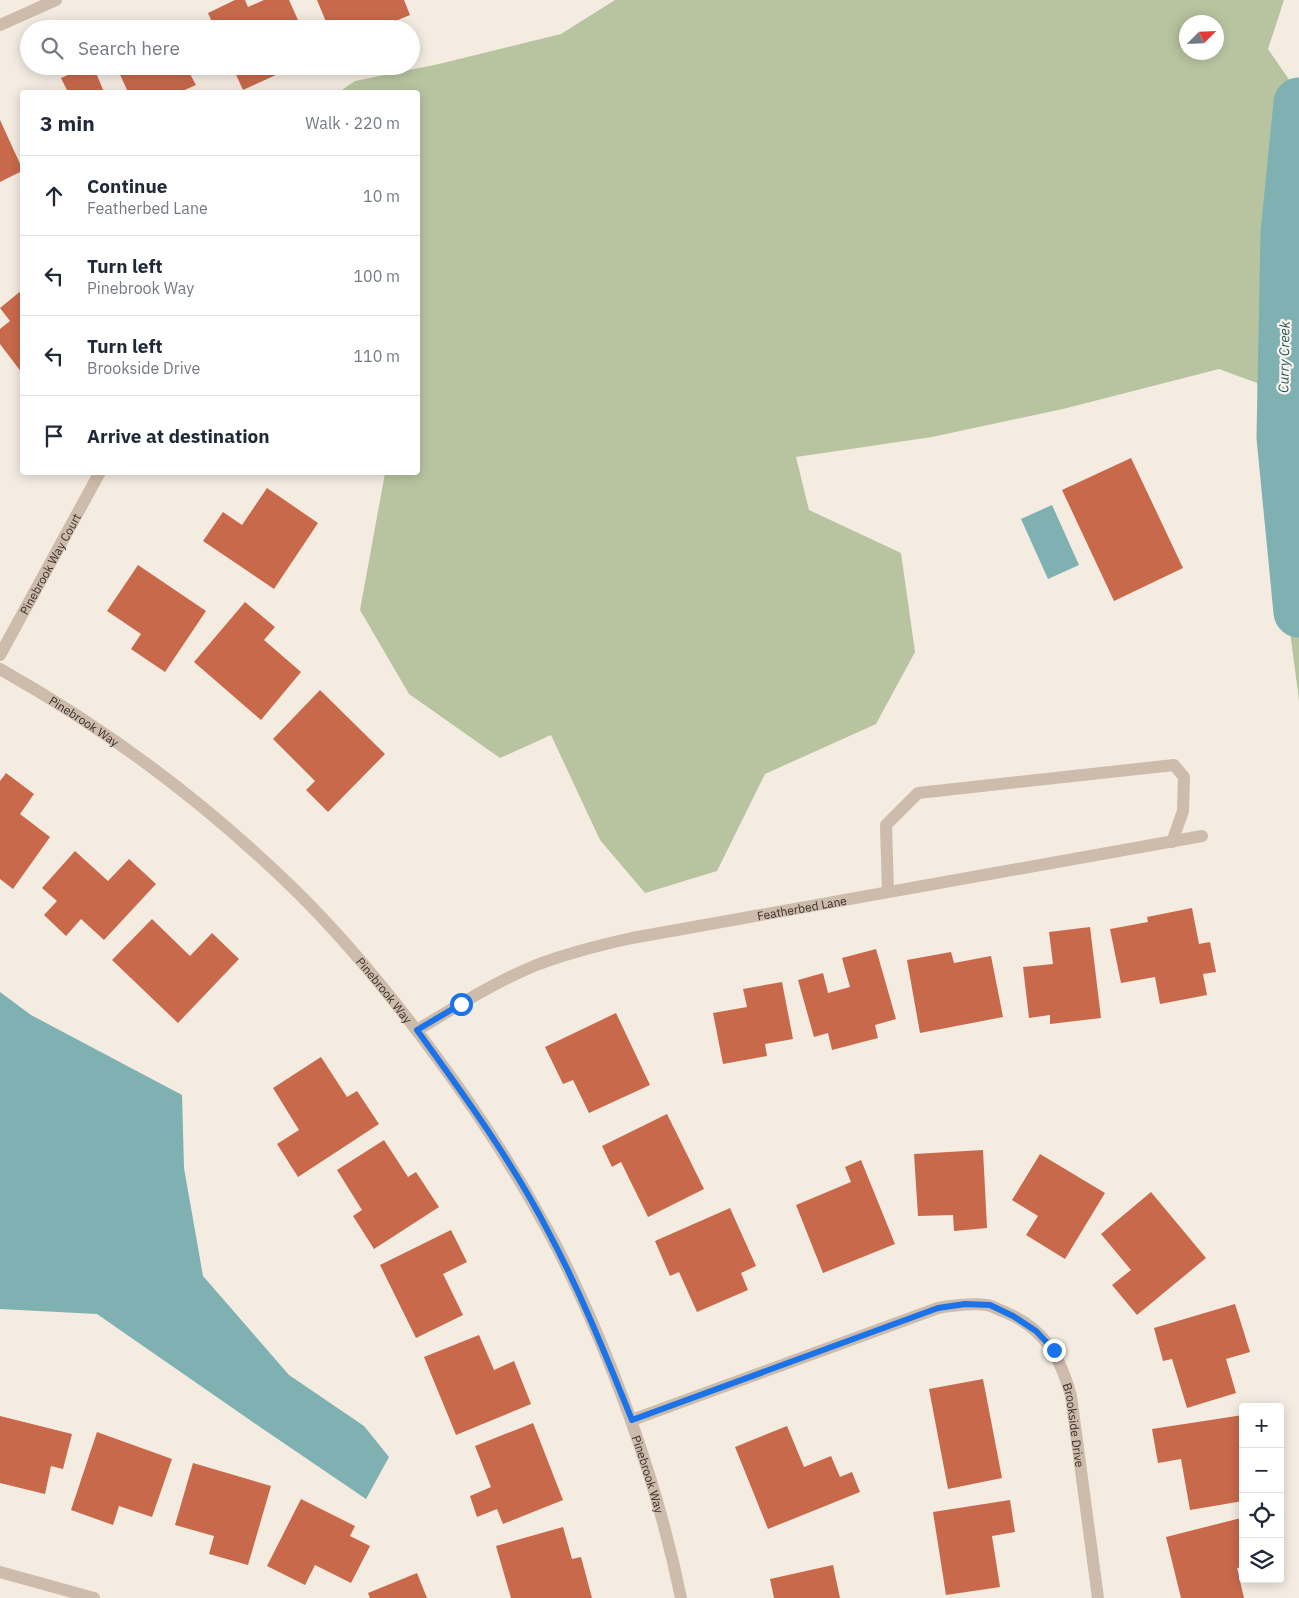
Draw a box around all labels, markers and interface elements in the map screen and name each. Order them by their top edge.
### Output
north arrow [1179,15,1224,60]
search box [20,20,420,75]
icon: search [38,34,66,62]
text: Search here [78,36,180,60]
text: 3 min [40,109,95,137]
text: Walk · 220 m [305,113,400,133]
text: Continue [87,174,167,198]
icon: ahead [40,182,68,210]
text: 10 m [363,186,400,206]
text: Featherbed Lane [87,198,208,218]
text: Turn left [87,254,163,278]
icon: left [40,262,68,290]
text: 100 m [353,266,400,286]
text: Pinebrook Way [87,278,194,298]
water label: Curry Creek [1274,320,1294,393]
text: Turn left [87,334,163,358]
icon: left [40,342,68,370]
text: 110 m [353,346,400,366]
text: Brookside Drive [87,358,200,378]
icon: arrive [40,422,68,450]
text: Arrive at destination [87,424,270,448]
street label: Pinebrook Way Court [16,510,84,617]
street label: Pinebrook Way [47,692,122,749]
street label: Featherbed Lane [756,892,848,923]
street label: Pinebrook Way [353,954,416,1026]
route start [450,993,473,1016]
route end [1043,1339,1066,1362]
street label: Brookside Drive [1060,1381,1088,1469]
map controls [1239,1403,1284,1583]
button: + [1239,1403,1284,1448]
street label: Pinebrook Way [629,1433,668,1515]
button: − [1239,1448,1284,1493]
button: locate [1239,1493,1284,1538]
button: layers [1239,1538,1284,1583]

